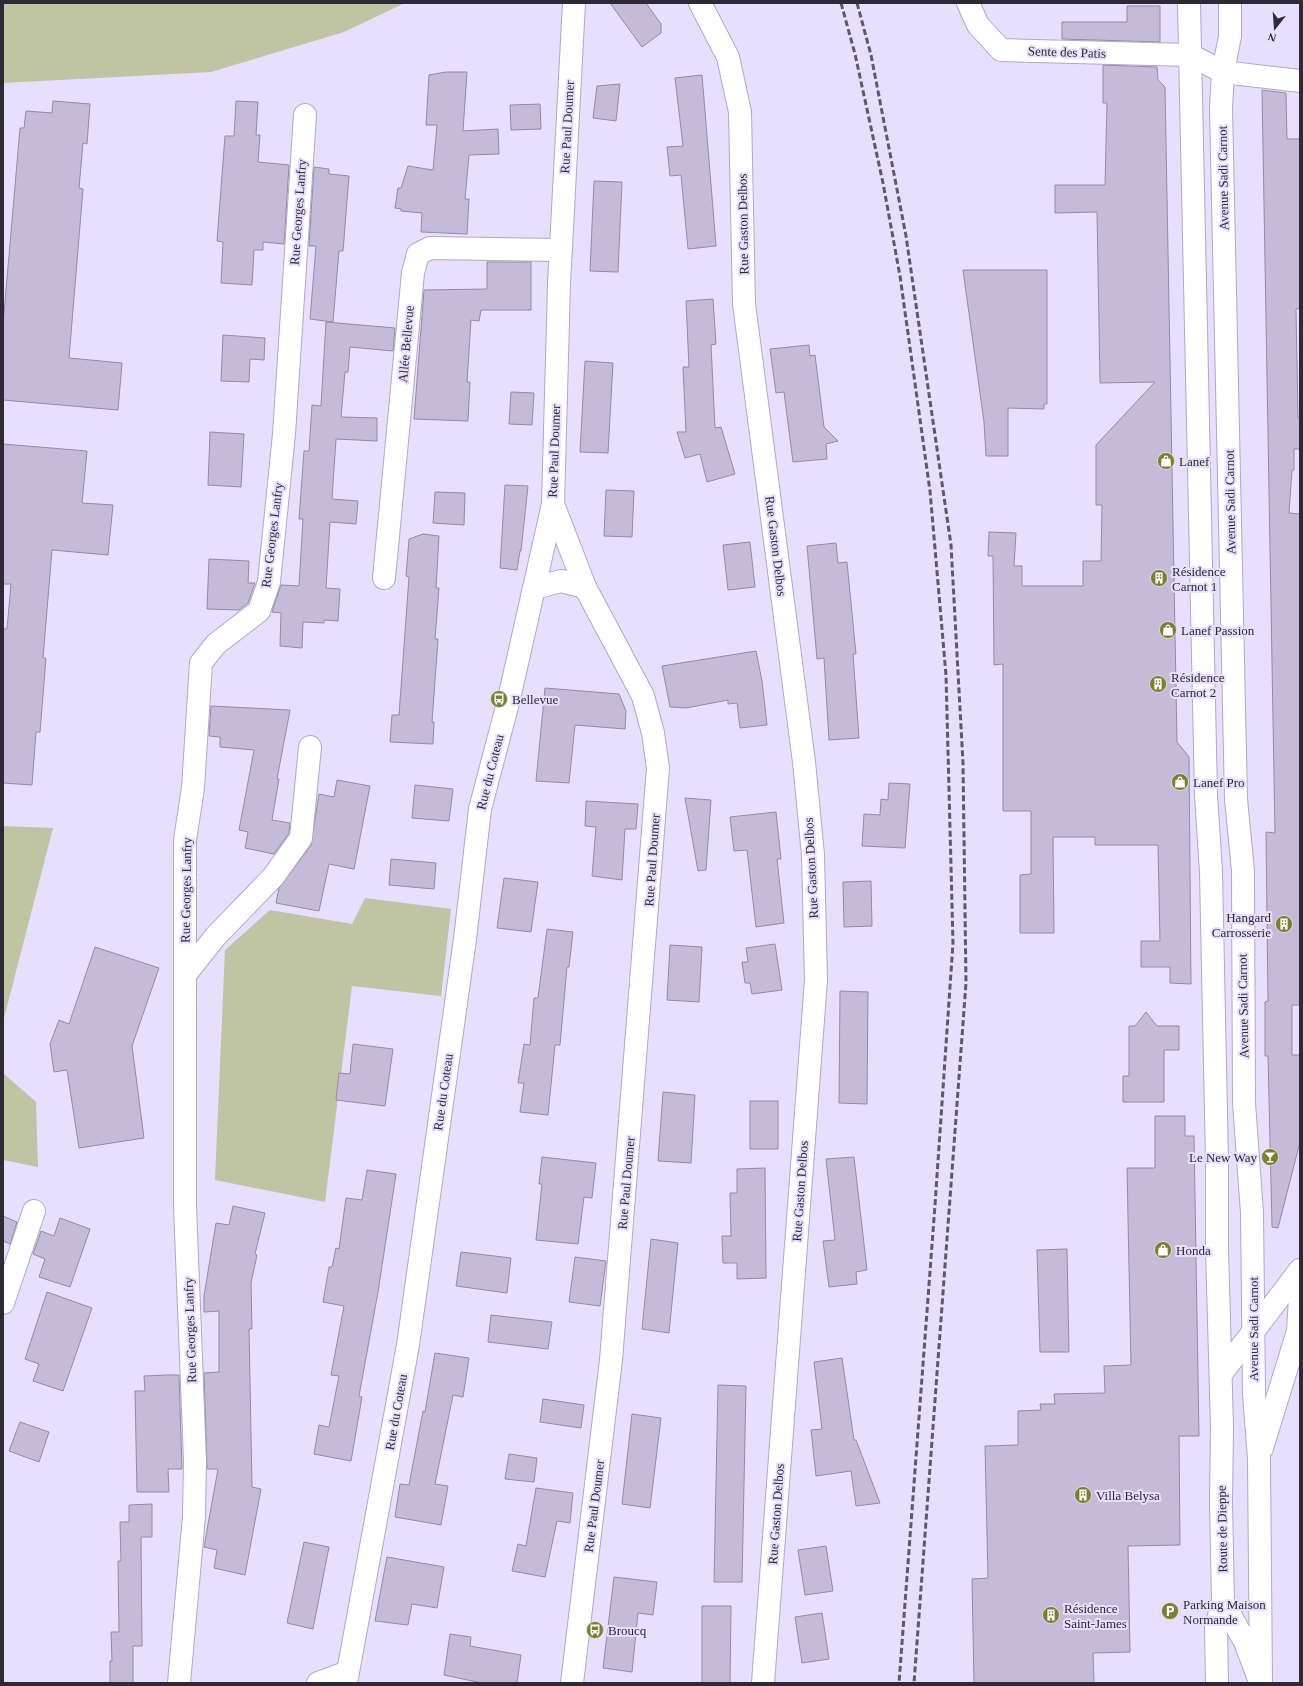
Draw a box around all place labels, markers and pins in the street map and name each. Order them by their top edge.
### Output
shop icon: Lanef [1156,451,1176,471]
place label: Lanef [1179,454,1210,469]
place label: Résidence Carnot 1 [1172,564,1226,594]
building icon: Résidence Carnot 1 [1149,568,1169,588]
shop icon: Lanef Passion [1158,620,1178,640]
place label: Lanef Passion [1181,623,1255,638]
place label: Résidence Carnot 2 [1171,670,1225,700]
building icon: Résidence Carnot 2 [1148,674,1168,694]
bus stop icon: Bellevue [489,689,509,709]
place label: Bellevue [512,692,558,707]
shop icon: Lanef Pro [1170,772,1190,792]
place label: Lanef Pro [1193,775,1245,790]
place label: Hangard Carrosserie [1212,910,1271,940]
building icon: Hangard Carrosserie [1274,914,1294,934]
bar icon: Le New Way [1260,1147,1280,1167]
place label: Le New Way [1189,1150,1257,1165]
shop icon: Honda [1153,1240,1173,1260]
place label: Honda [1176,1243,1211,1258]
building icon: Villa Belysa [1073,1485,1093,1505]
place label: Villa Belysa [1096,1488,1160,1503]
place label: Parking Maison Normande [1183,1597,1266,1627]
place label: Résidence Saint-James [1064,1601,1127,1631]
parking icon: Parking Maison Normande [1160,1601,1180,1621]
building icon: Résidence Saint-James [1041,1605,1061,1625]
bus stop icon: Broucq [585,1620,605,1640]
place label: Broucq [608,1623,647,1638]

